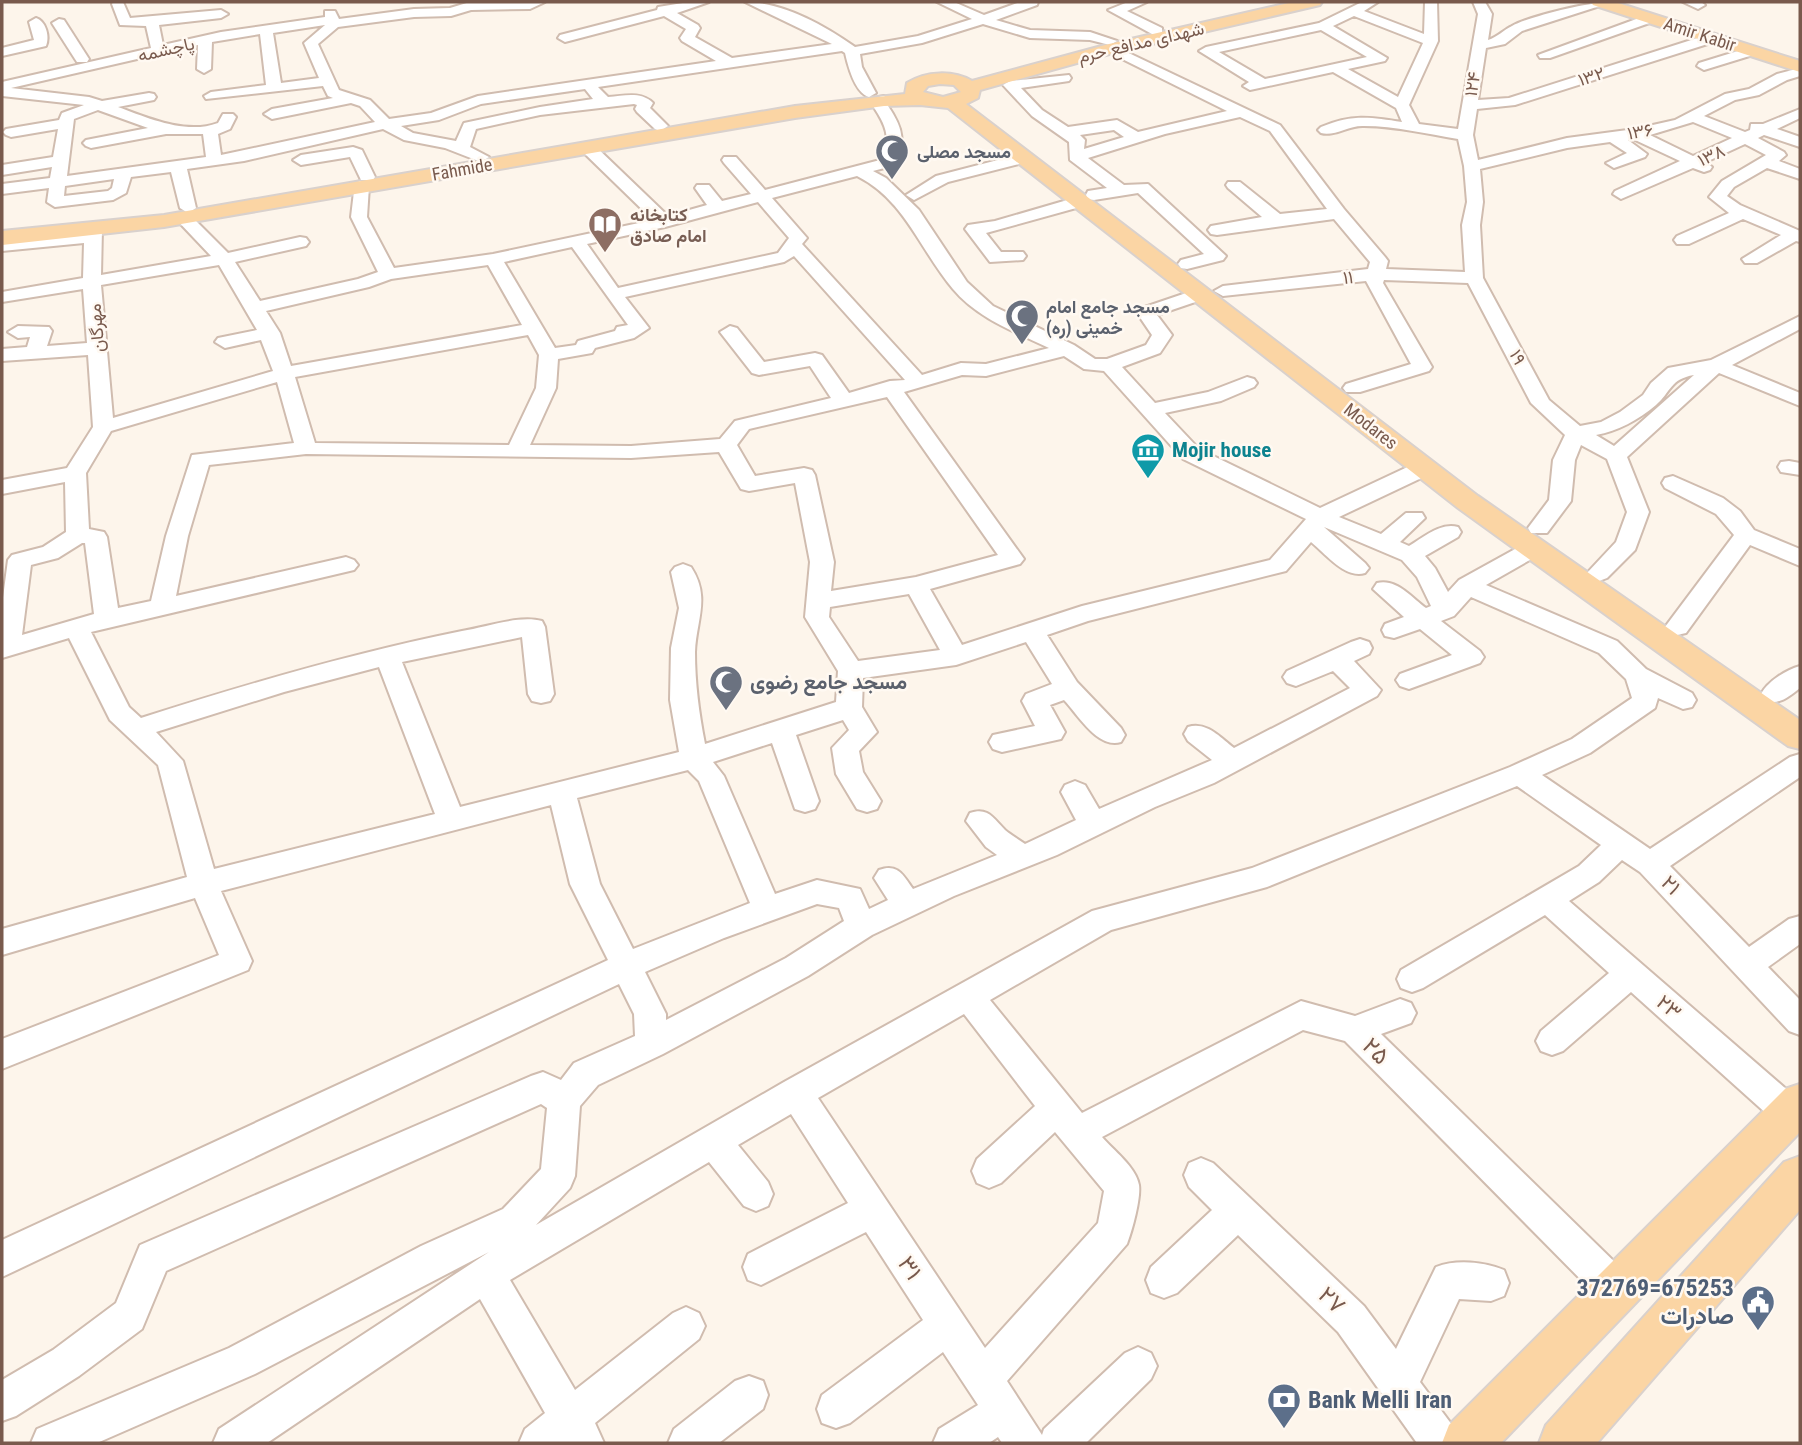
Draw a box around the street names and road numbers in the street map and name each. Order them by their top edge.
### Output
street label: Amir Kabir [1661,12,1739,56]
street label: شهدای مدافع حرم [1076,17,1206,69]
street label: پاچشمه [136,32,197,68]
street label: ۱۳۲ [1575,62,1607,90]
street label: ۱۲۴ [1460,70,1484,98]
street label: ۱۳۶ [1625,118,1655,144]
street label: ۱۳۸ [1694,140,1728,170]
street label: Fahmide [430,153,494,185]
street label: ۱۱ [1342,266,1354,288]
street label: مهرگان [83,303,110,353]
street label: ۱۹ [1505,346,1531,368]
street label: Modares [1340,399,1402,453]
street label: ۲۱ [1656,871,1686,899]
street label: ۲۳ [1652,990,1686,1024]
street label: ۲۵ [1357,1032,1395,1070]
street label: ۳۱ [892,1251,928,1285]
street label: ۲۷ [1313,1281,1351,1319]

